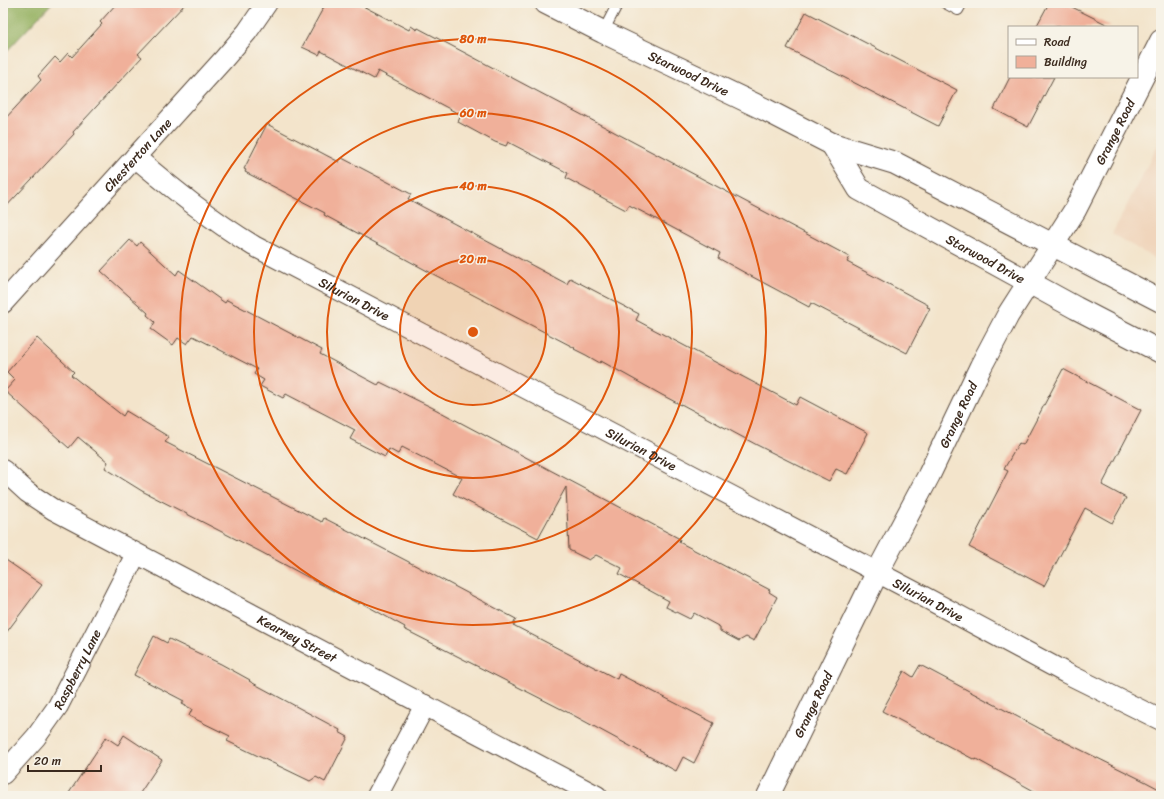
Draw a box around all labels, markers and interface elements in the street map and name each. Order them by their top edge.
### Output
legend [1008,26,1138,78]
text: 80 m [458,28,487,50]
text: Road [1044,31,1071,53]
street label: Starwood Drive [644,44,733,102]
text: Building [1044,51,1087,73]
street label: Grange Road [1088,94,1142,169]
text: 60 m [459,102,487,124]
street label: Chesterton Lane [97,112,177,197]
text: 40 m [458,175,487,197]
street label: Starwood Drive [942,227,1030,290]
text: 20 m [459,248,487,270]
street label: Silurian Drive [315,270,394,327]
centre of rings [466,325,480,339]
street label: Grange Road [932,376,984,452]
street label: Silurian Drive [602,421,681,477]
street label: Silurian Drive [889,571,968,628]
street label: Kearney Street [253,608,342,669]
street label: Raspberry Lane [47,625,107,714]
street label: Grange Road [787,666,839,741]
scale bar [28,747,101,773]
text: 20 m [34,750,61,772]

